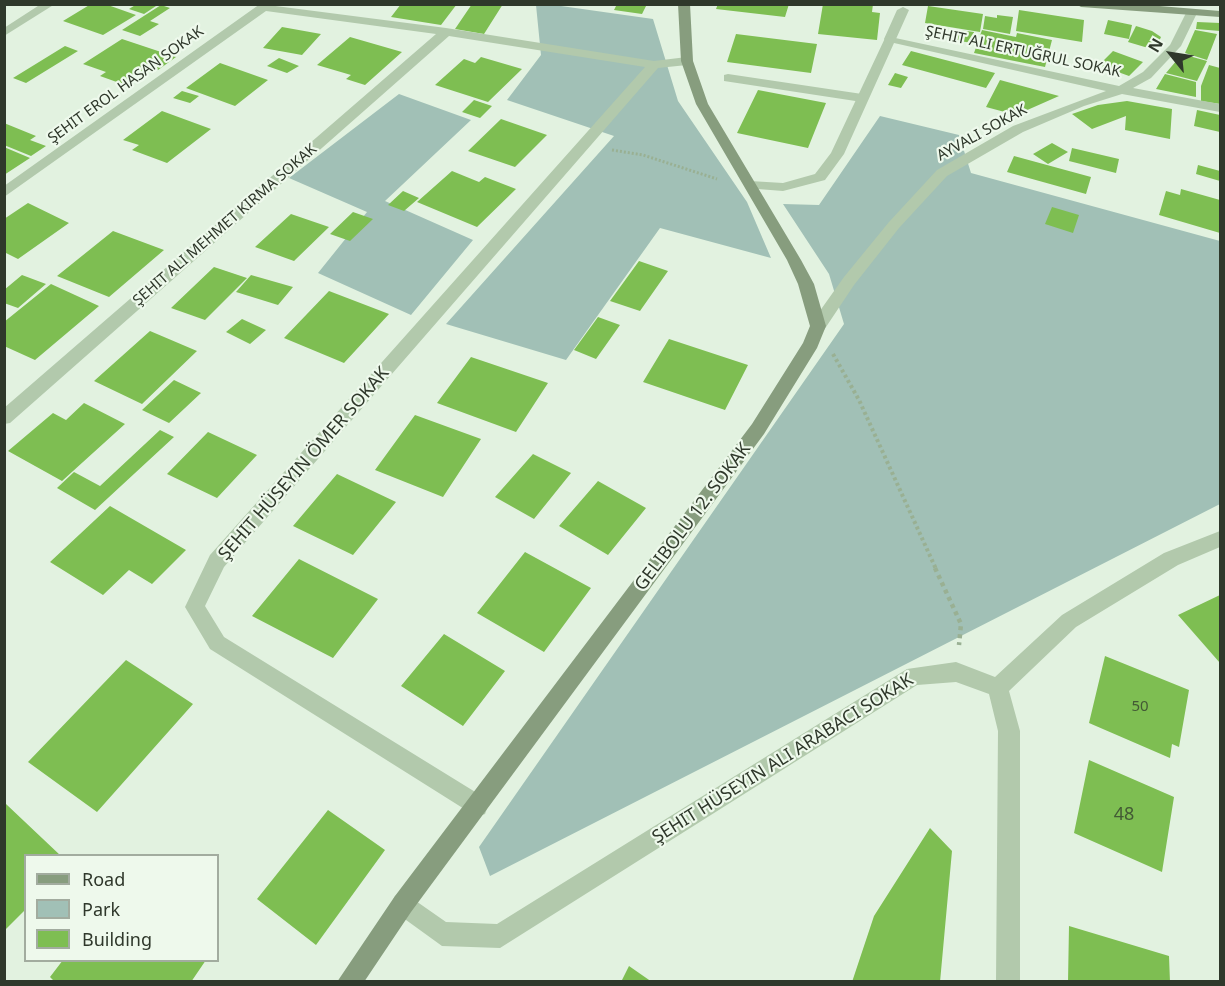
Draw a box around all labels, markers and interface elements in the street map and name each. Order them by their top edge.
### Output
street label: ŞEHIT EROL HASAN SOKAK [45,22,207,148]
street label: ŞEHIT ALI ERTUĞRUL SOKAK [924,22,1122,82]
north arrow [1141,24,1201,84]
text: N [1143,34,1168,56]
street label: AYVALI SOKAK [934,101,1030,165]
street label: ŞEHIT ALI MEHMET KIRMA SOKAK [129,140,321,310]
street label: ŞEHIT HÜSEYIN ÖMER SOKAK [214,363,394,565]
street label: GELIBOLU 12. SOKAK [630,439,756,595]
street label: ŞEHIT HÜSEYIN ALI ARABACI SOKAK [649,669,917,849]
house number: 50 [1131,698,1149,716]
house number: 48 [1114,804,1134,826]
legend [24,854,219,962]
text: Road [82,867,125,891]
text: Park [82,897,120,921]
text: Building [82,927,152,951]

